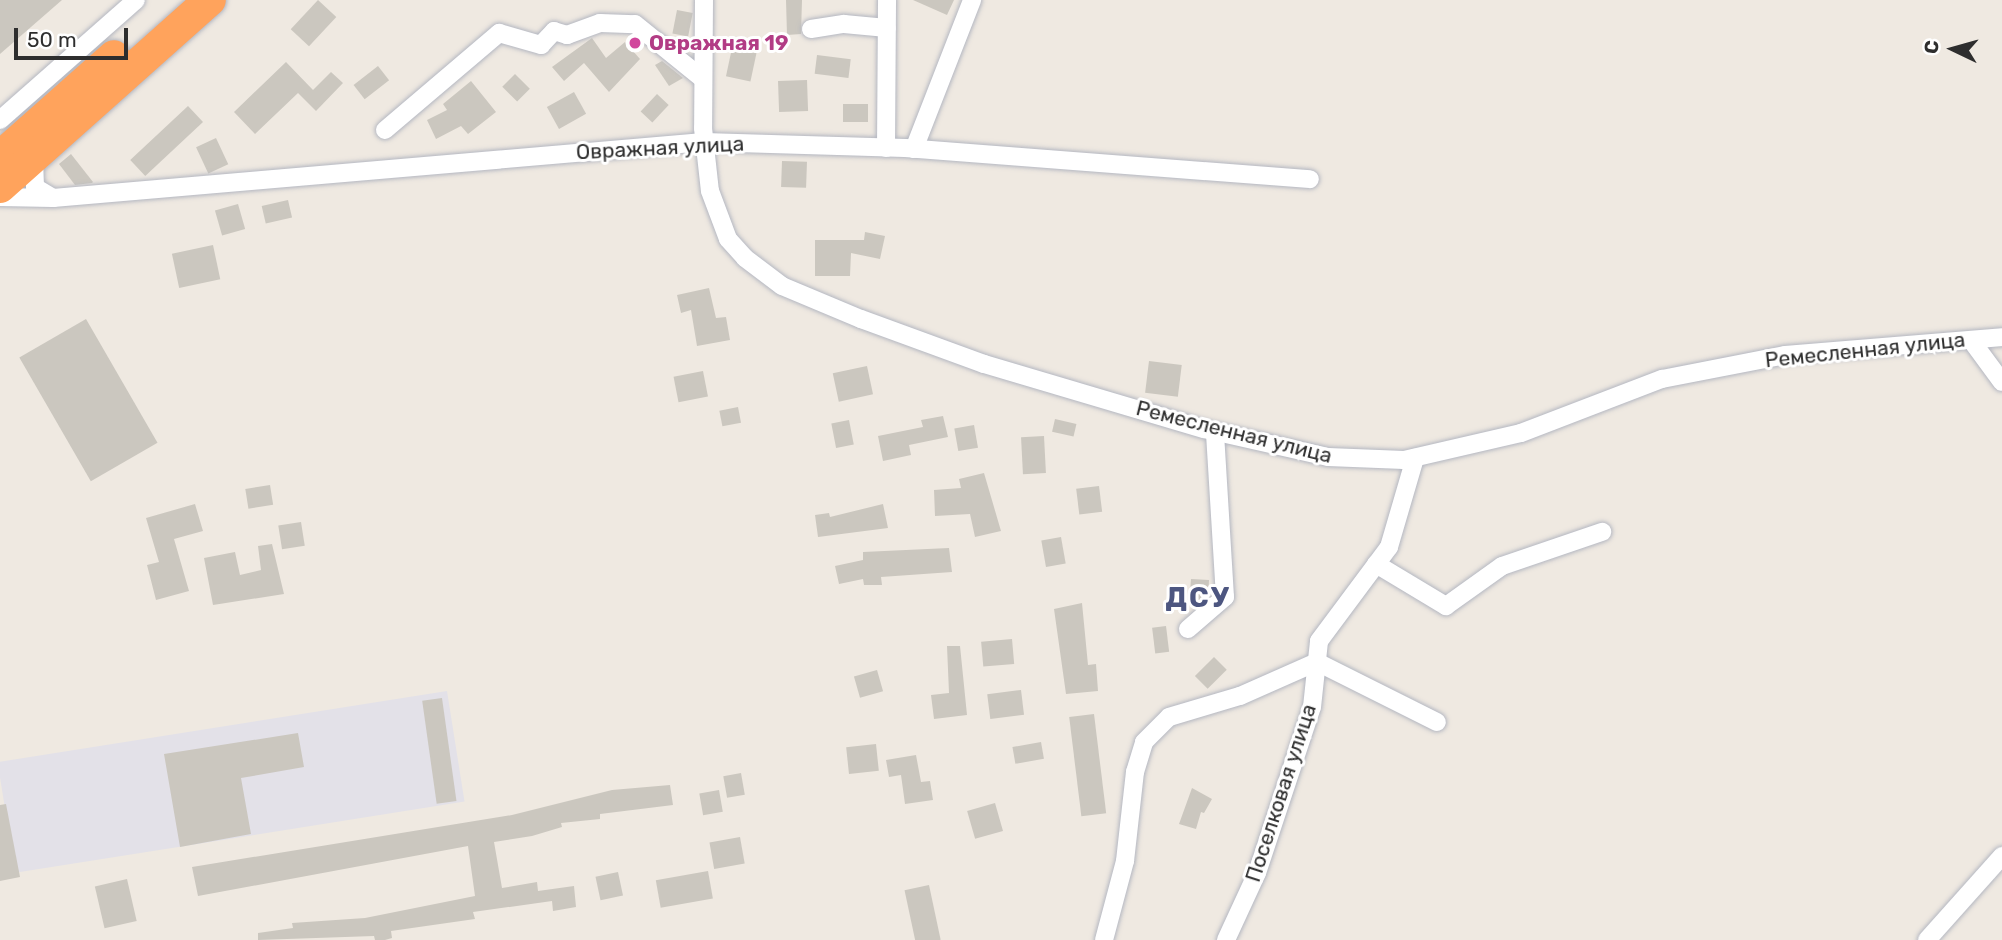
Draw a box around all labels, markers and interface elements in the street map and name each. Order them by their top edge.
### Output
scale bar [18,14,131,58]
north arrow [1918,14,1988,84]
text: 50 m [27,27,77,52]
place label: Овражная 19 [649,30,788,56]
marker: Овражная 19 [627,35,643,51]
text: С [1920,39,1944,55]
street label: Овражная улица [575,131,745,165]
street label: Ремесленная улица [1764,327,1966,373]
street label: Ремесленная улица [1133,395,1335,469]
district label: ДСУ [1166,581,1230,615]
street label: Поселковая улица [1240,701,1322,885]

